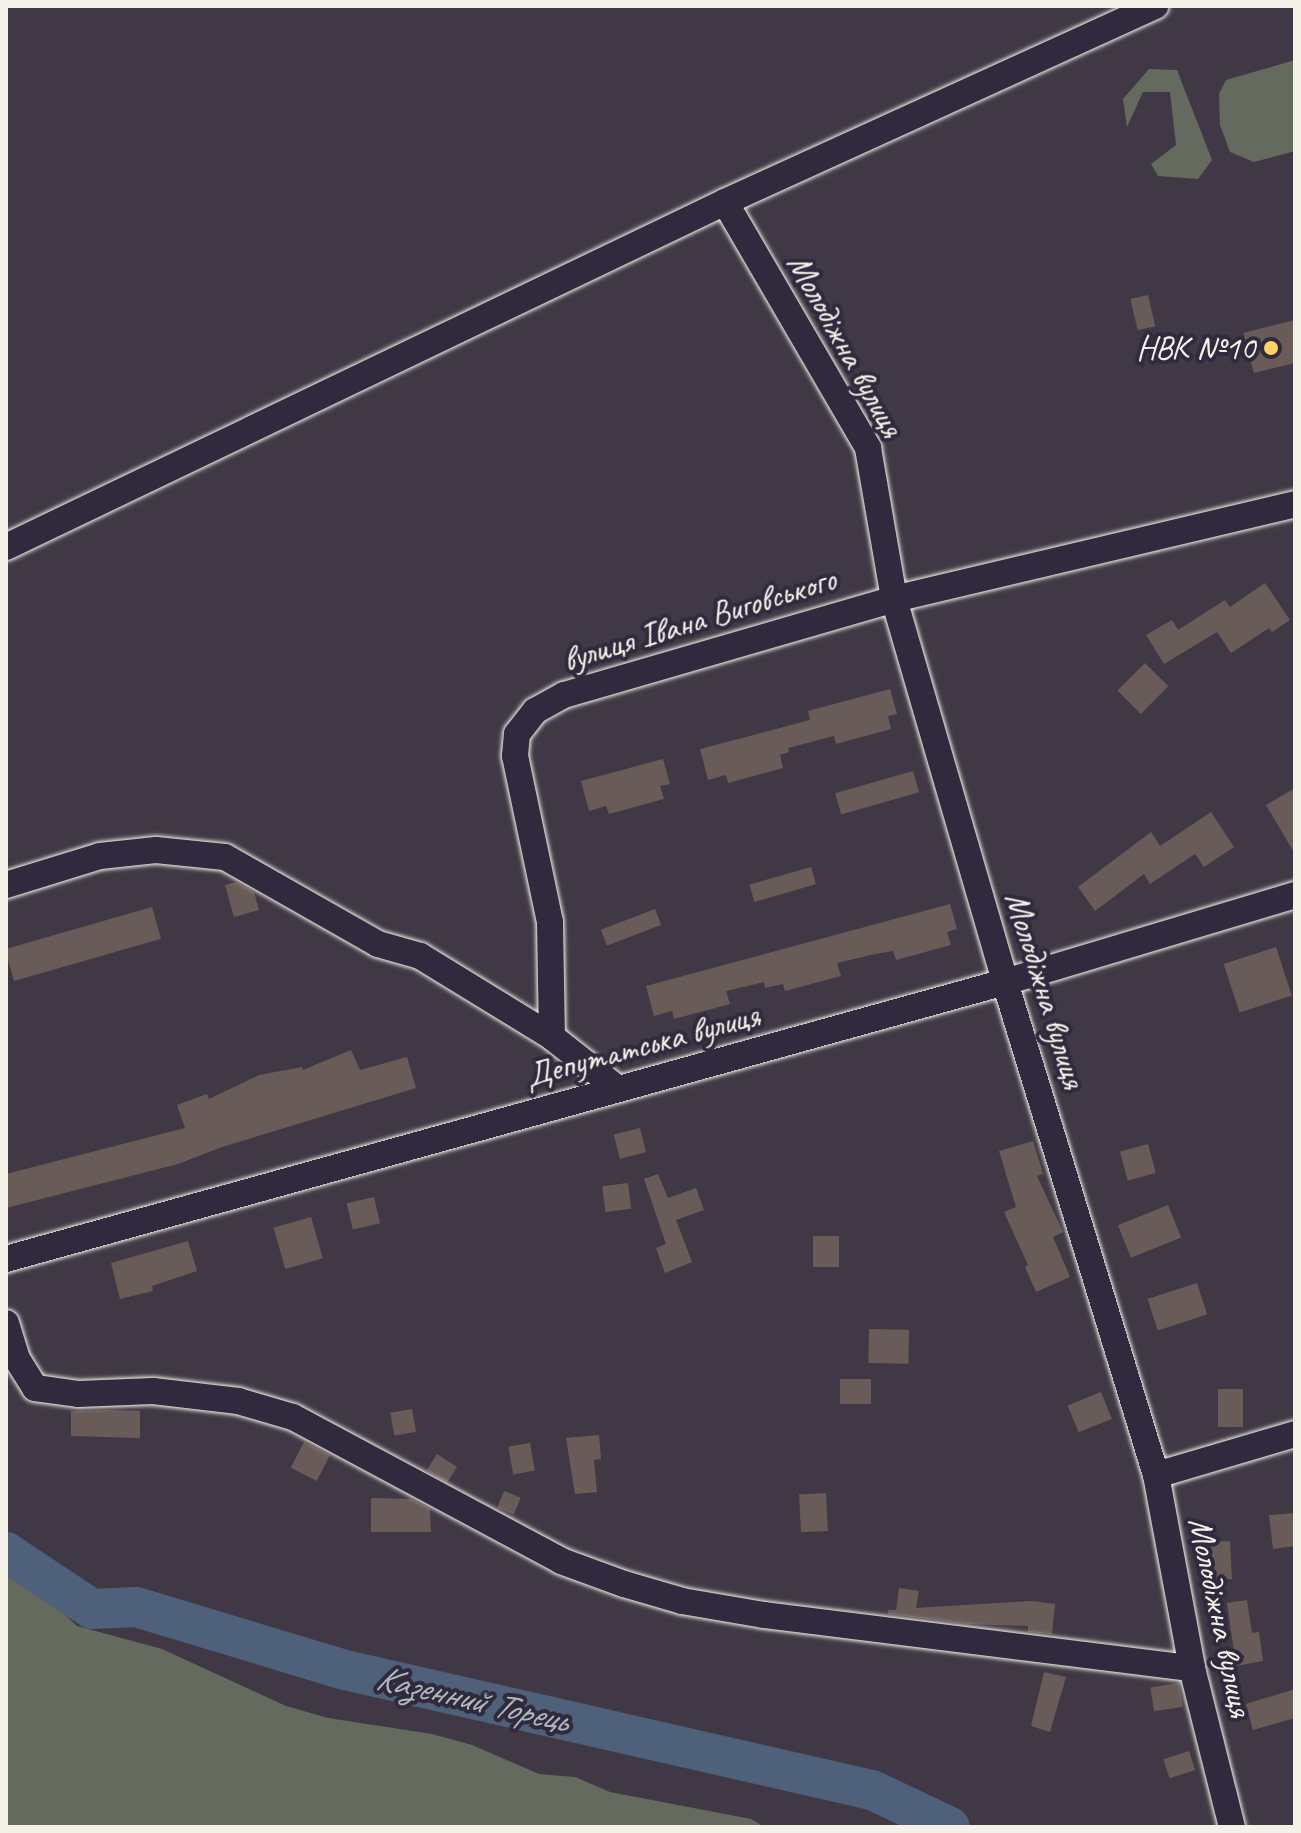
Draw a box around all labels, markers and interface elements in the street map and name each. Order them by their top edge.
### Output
street label: Молодіжна вулиця [779,246,913,444]
place label: НВК №10 [1136,328,1255,368]
marker: НВК №10 [1262,339,1280,357]
street label: вулиця Івана Виговського [557,558,841,680]
street label: Молодіжна вулиця [997,887,1095,1093]
street label: Депутатська вулиця [519,994,765,1096]
street label: Молодіжна вулиця [1180,1513,1262,1721]
water label: Казенний Торець [372,1656,572,1742]

